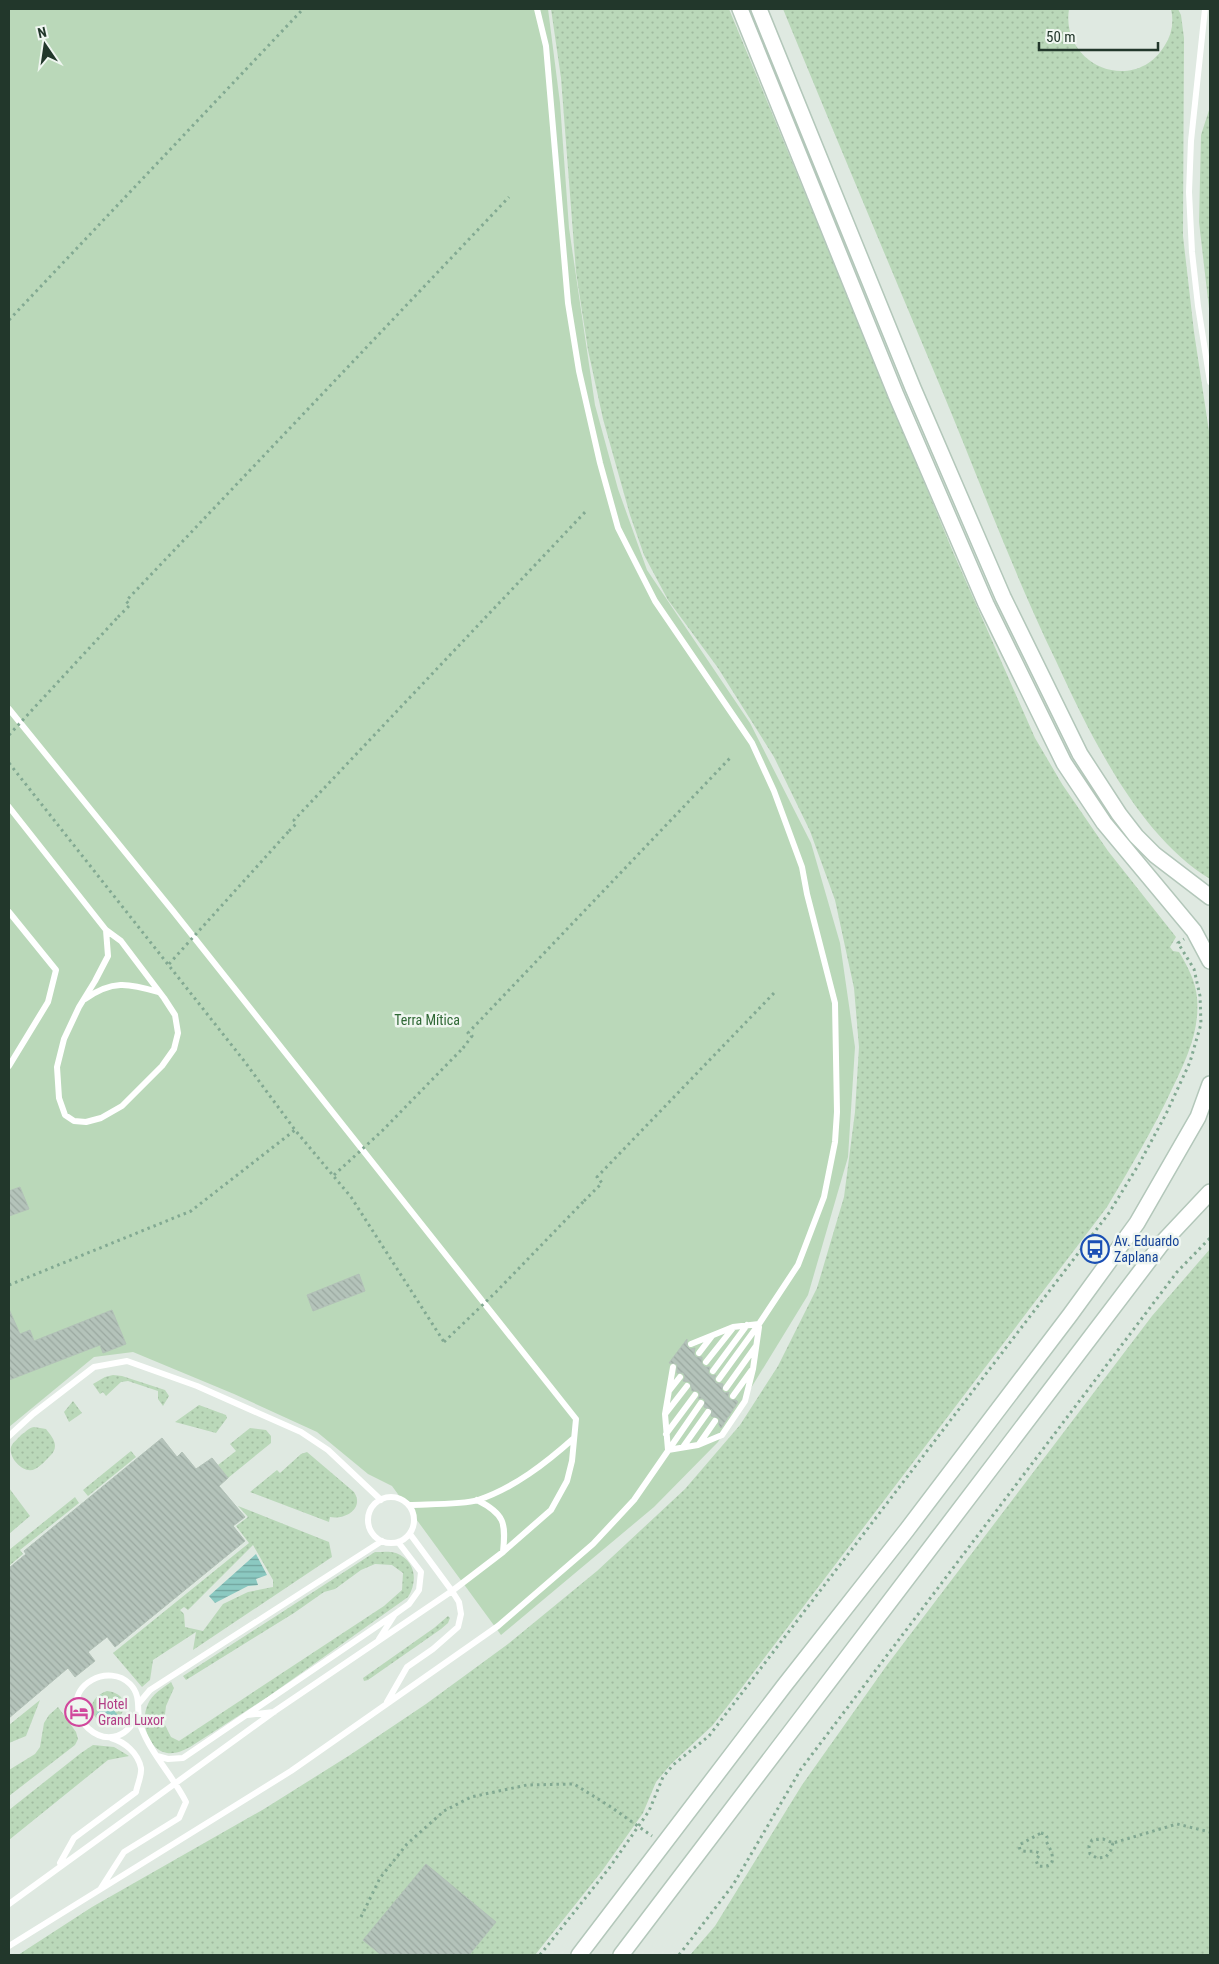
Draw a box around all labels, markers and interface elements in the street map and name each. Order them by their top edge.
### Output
north arrow [20,20,70,70]
scale bar [1039,20,1158,52]
text: N [36,24,48,41]
text: 50 m [1046,28,1076,46]
park label: Terra Mítica [394,1012,460,1028]
place label: Av. Eduardo Zaplana [1114,1233,1179,1265]
bus stop icon: Av. Eduardo Zaplana [1080,1234,1110,1264]
place label: Hotel Grand Luxor [98,1696,164,1728]
hotel icon: Hotel Grand Luxor [64,1697,94,1727]

